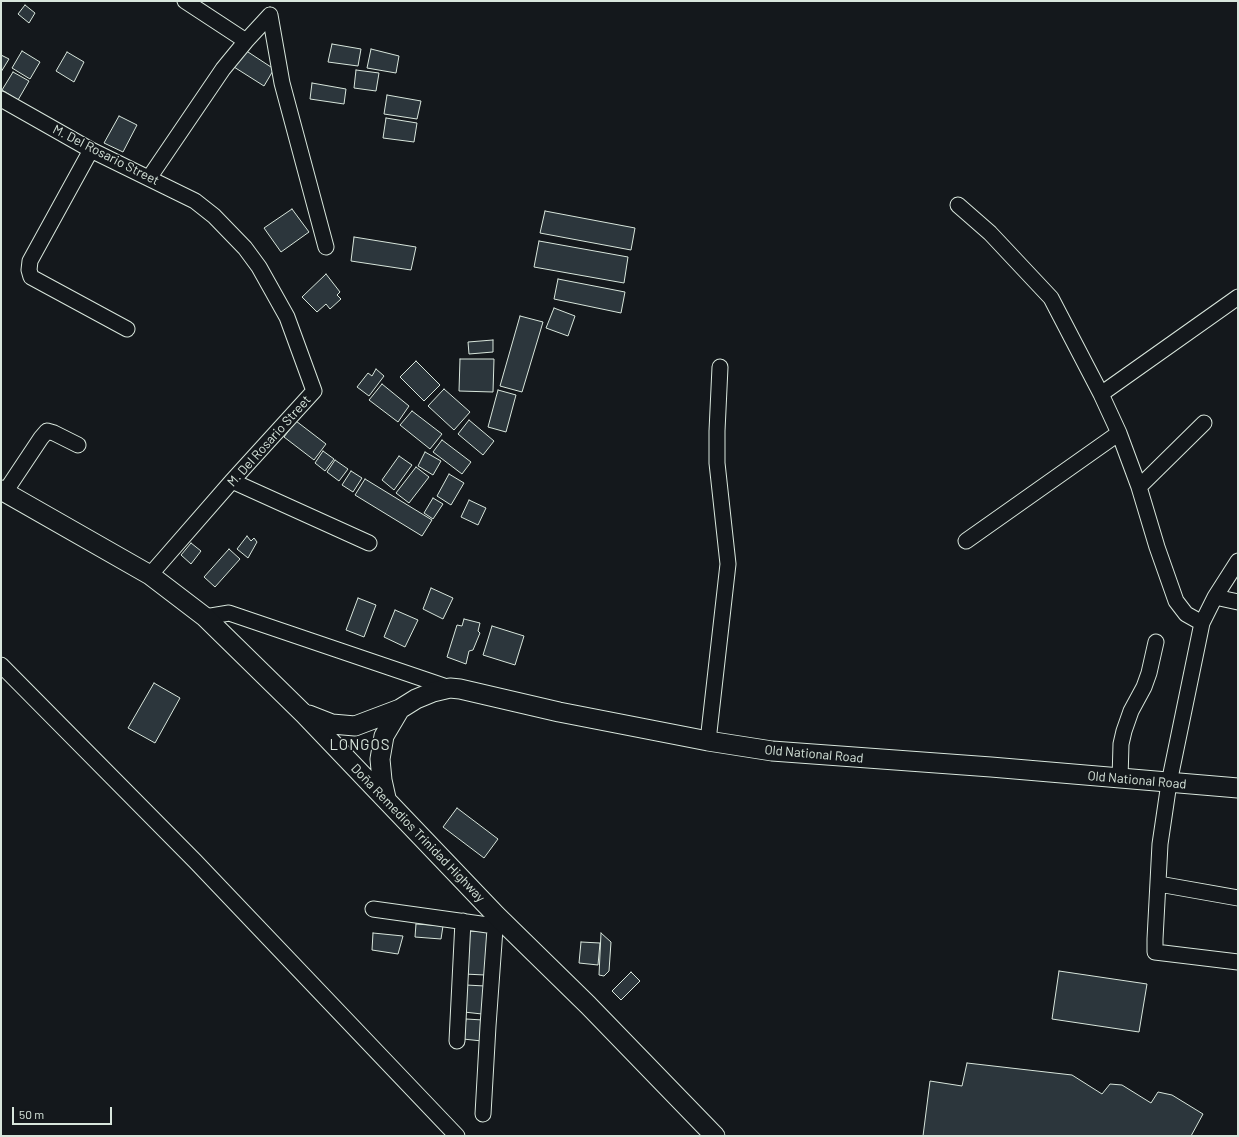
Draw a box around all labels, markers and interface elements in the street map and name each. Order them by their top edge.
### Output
street label: M. Del Rosario Street [50,121,162,189]
street label: M. Del Rosario Street [224,392,314,490]
district label: LONGOS [329,736,391,754]
street label: Old National Road [764,742,864,766]
street label: Doña Remedios Trinidad Highway [348,761,488,905]
street label: Old National Road [1087,768,1187,792]
scale bar [14,1099,114,1125]
text: 50 m [19,1107,44,1121]

